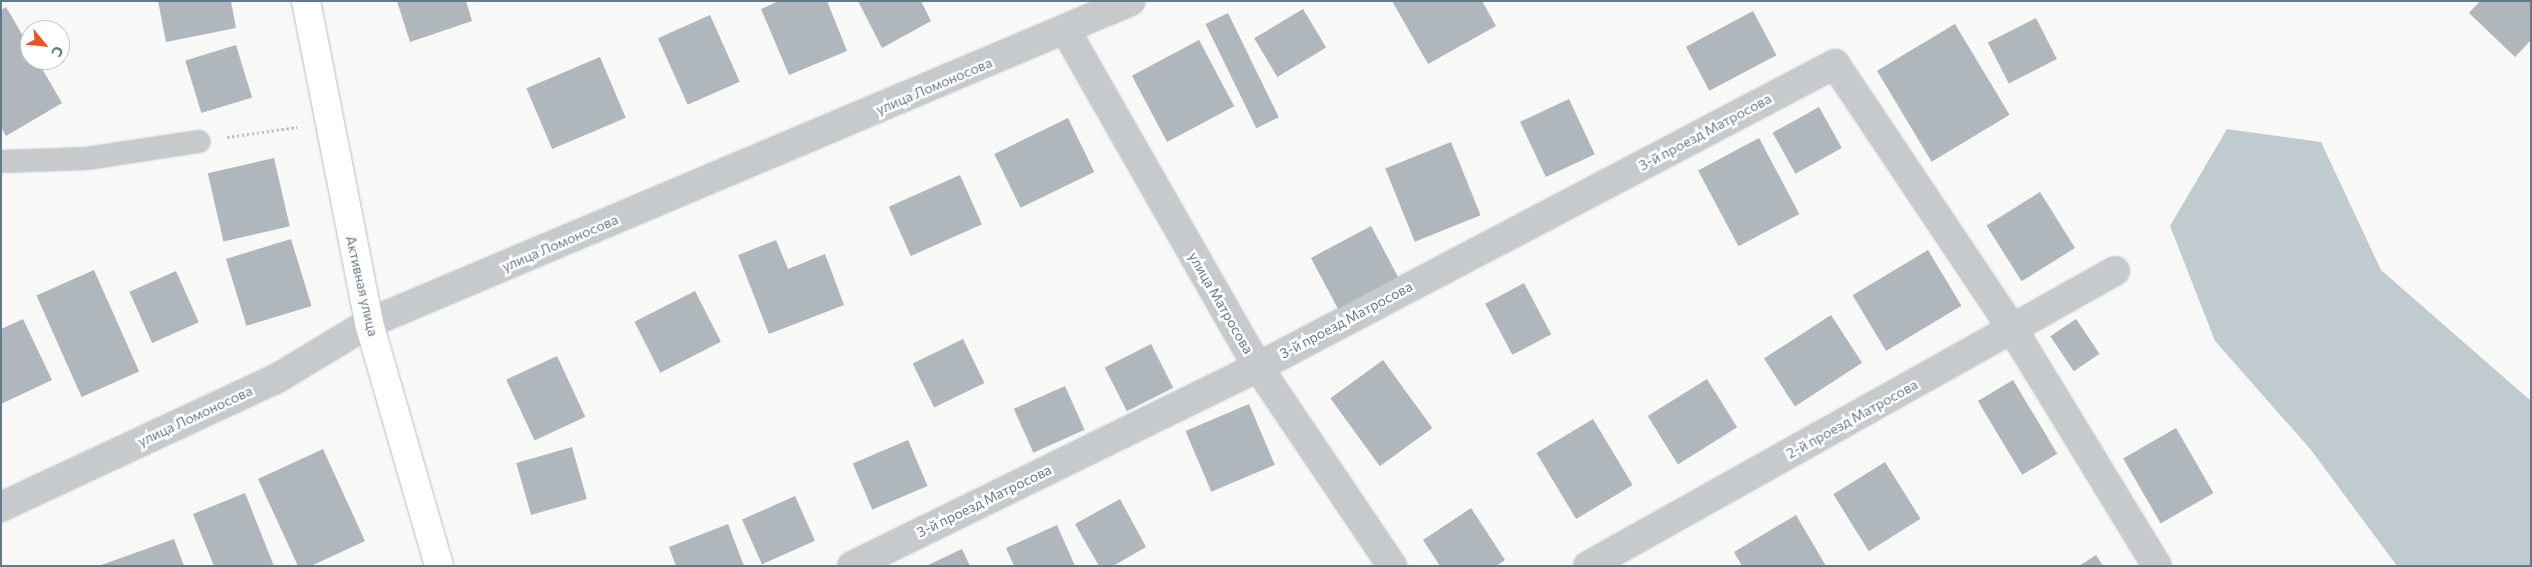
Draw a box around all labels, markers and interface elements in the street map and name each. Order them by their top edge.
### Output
north arrow [20,20,70,70]
text: С [48,44,68,60]
street label: улица Ломоносова [873,54,995,118]
street label: 3-й проезд Матросова [1636,90,1774,174]
street label: улица Ломоносова [499,211,621,275]
street label: Активная улица [342,234,382,338]
street label: улица Матросова [1185,249,1257,357]
street label: 3-й проезд Матросова [1277,278,1415,362]
street label: 2-й проезд Матросова [1783,376,1921,462]
street label: улица Ломоносова [135,382,255,450]
street label: 3-й проезд Матросова [914,461,1054,541]

